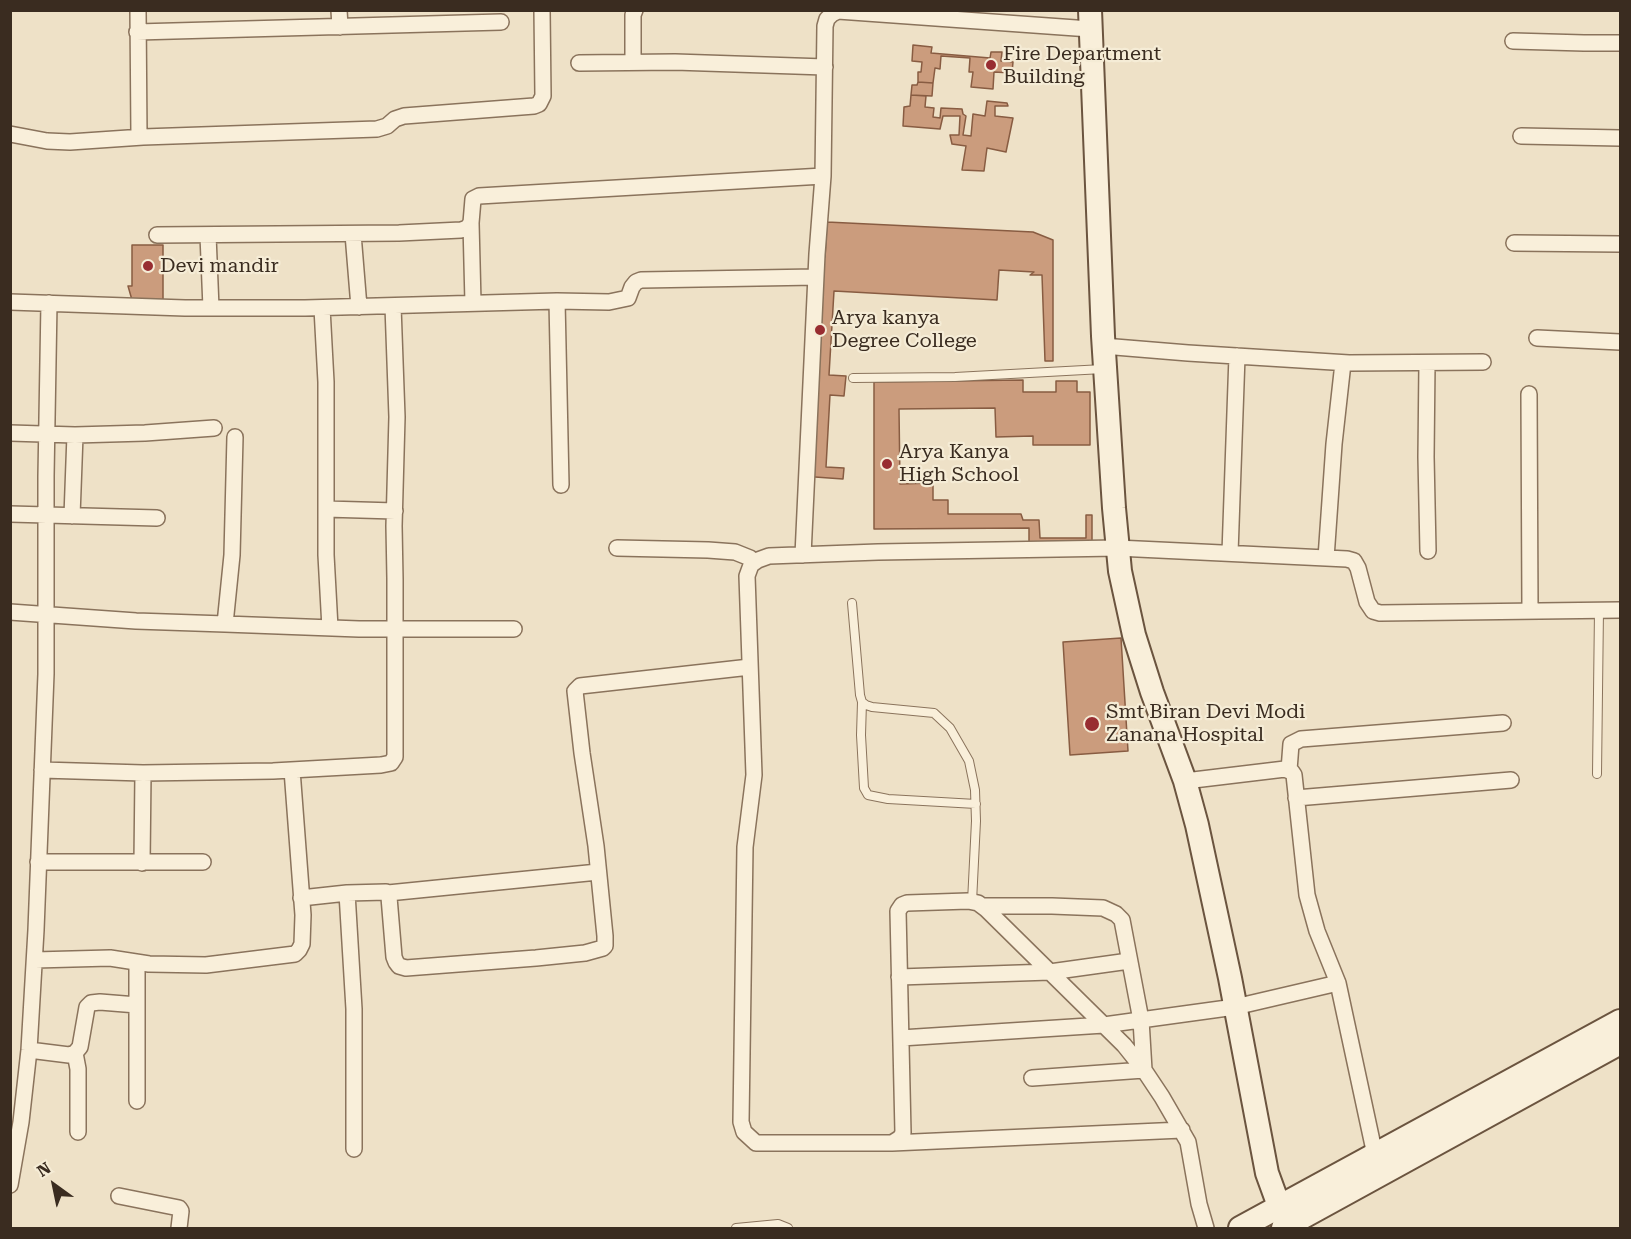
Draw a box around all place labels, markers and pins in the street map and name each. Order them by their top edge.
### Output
place label: Fire Department Building [1003,42,1161,89]
marker: Fire Department Building [984,58,998,72]
place label: Devi mandir [160,254,279,278]
marker: Devi mandir [141,259,155,273]
place label: Arya kanya Degree College [832,306,977,353]
marker: Arya kanya Degree College [813,323,827,337]
place label: Arya Kanya High School [899,440,1019,487]
marker: Arya Kanya High School [880,457,894,471]
place label: Smt Biran Devi Modi Zanana Hospital [1106,700,1305,747]
marker: Smt Biran Devi Modi Zanana Hospital [1083,715,1101,733]

